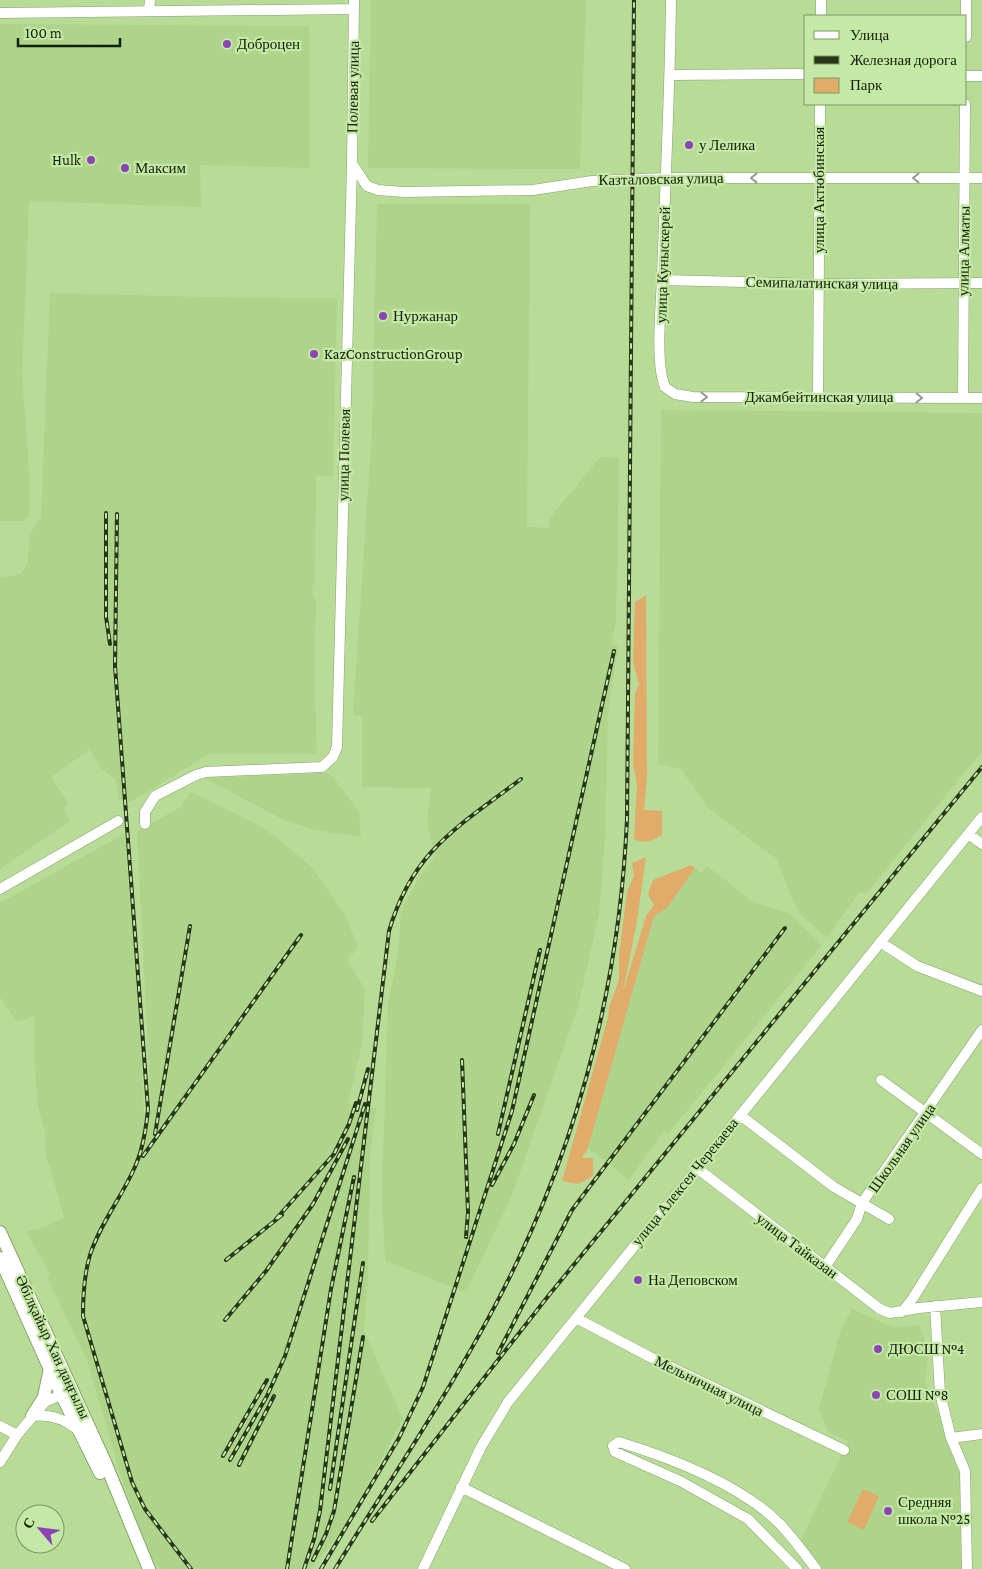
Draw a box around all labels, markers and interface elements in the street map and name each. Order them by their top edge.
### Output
scale bar [18,15,120,47]
legend [804,15,967,105]
text: 100 m [25,25,62,41]
text: Улица [850,27,889,43]
place label: Доброцен [237,36,300,52]
marker: Доброцен [221,38,233,50]
street label: Полевая улица [344,40,362,133]
text: Железная дорога [850,52,957,68]
text: Парк [850,77,883,93]
street label: улица Актюбинская [811,127,827,253]
place label: у Лелика [699,137,756,153]
marker: у Лелика [683,139,695,151]
place label: Hulk [52,152,82,168]
marker: Hulk [85,154,97,166]
place label: Максим [135,160,187,176]
marker: Максим [119,162,131,174]
street label: Казталовская улица [598,170,724,188]
one-way arrow [749,173,757,183]
one-way arrow [912,173,920,183]
street label: улица Куныскерей [653,206,673,324]
street label: улица Алматы [955,206,973,296]
street label: Семипалатинская улица [746,274,899,292]
place label: Нуржанар [393,308,458,324]
marker: Нуржанар [377,310,389,322]
place label: KazConstructionGroup [324,346,463,363]
marker: KazConstructionGroup [308,348,320,360]
street label: Джамбейтинская улица [745,389,894,405]
one-way arrow [700,392,708,402]
one-way arrow [916,393,923,403]
street label: улица Полевая [335,408,353,501]
street label: Школьная улица [865,1100,939,1195]
street label: улица Алексея Черекаева [629,1115,742,1249]
street label: улица Тайказан [753,1210,841,1282]
place label: На Деповском [648,1272,738,1288]
street label: Әбілқайыр Хан даңғылы [13,1273,93,1421]
marker: На Деповском [632,1274,644,1286]
place label: ДЮСШ №4 [888,1341,964,1357]
marker: ДЮСШ №4 [872,1343,884,1355]
street label: Мельничная улица [652,1353,766,1419]
place label: СОШ №8 [886,1387,949,1403]
marker: СОШ №8 [870,1389,882,1401]
place label: Средняя школа №25 [898,1494,970,1527]
north arrow [15,1504,65,1554]
marker: Средняя школа №25 [882,1505,894,1517]
text: С [19,1515,38,1531]

